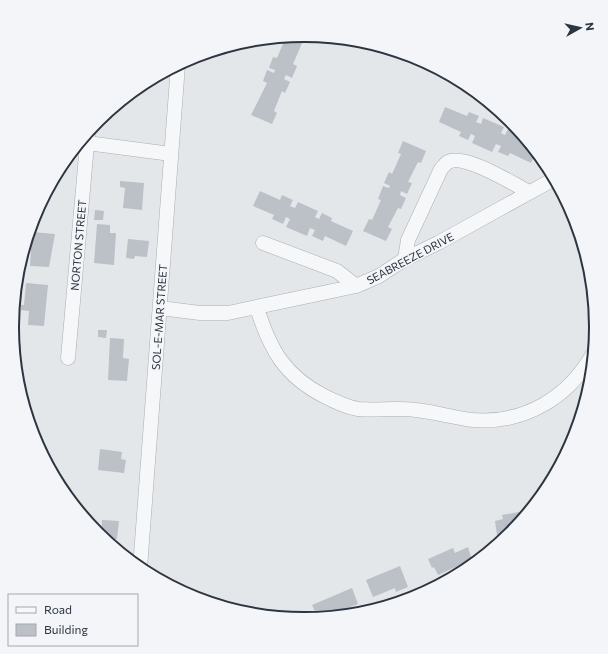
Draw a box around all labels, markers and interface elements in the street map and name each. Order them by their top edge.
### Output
north arrow [560,8,600,48]
text: N [583,22,597,32]
street label: NORTON STREET [68,199,88,291]
street label: SEABREEZE DRIVE [364,230,456,286]
street label: SOL-E-MAR STREET [149,264,169,370]
legend [8,594,138,646]
text: Road [44,602,72,616]
text: Building [44,622,88,636]

